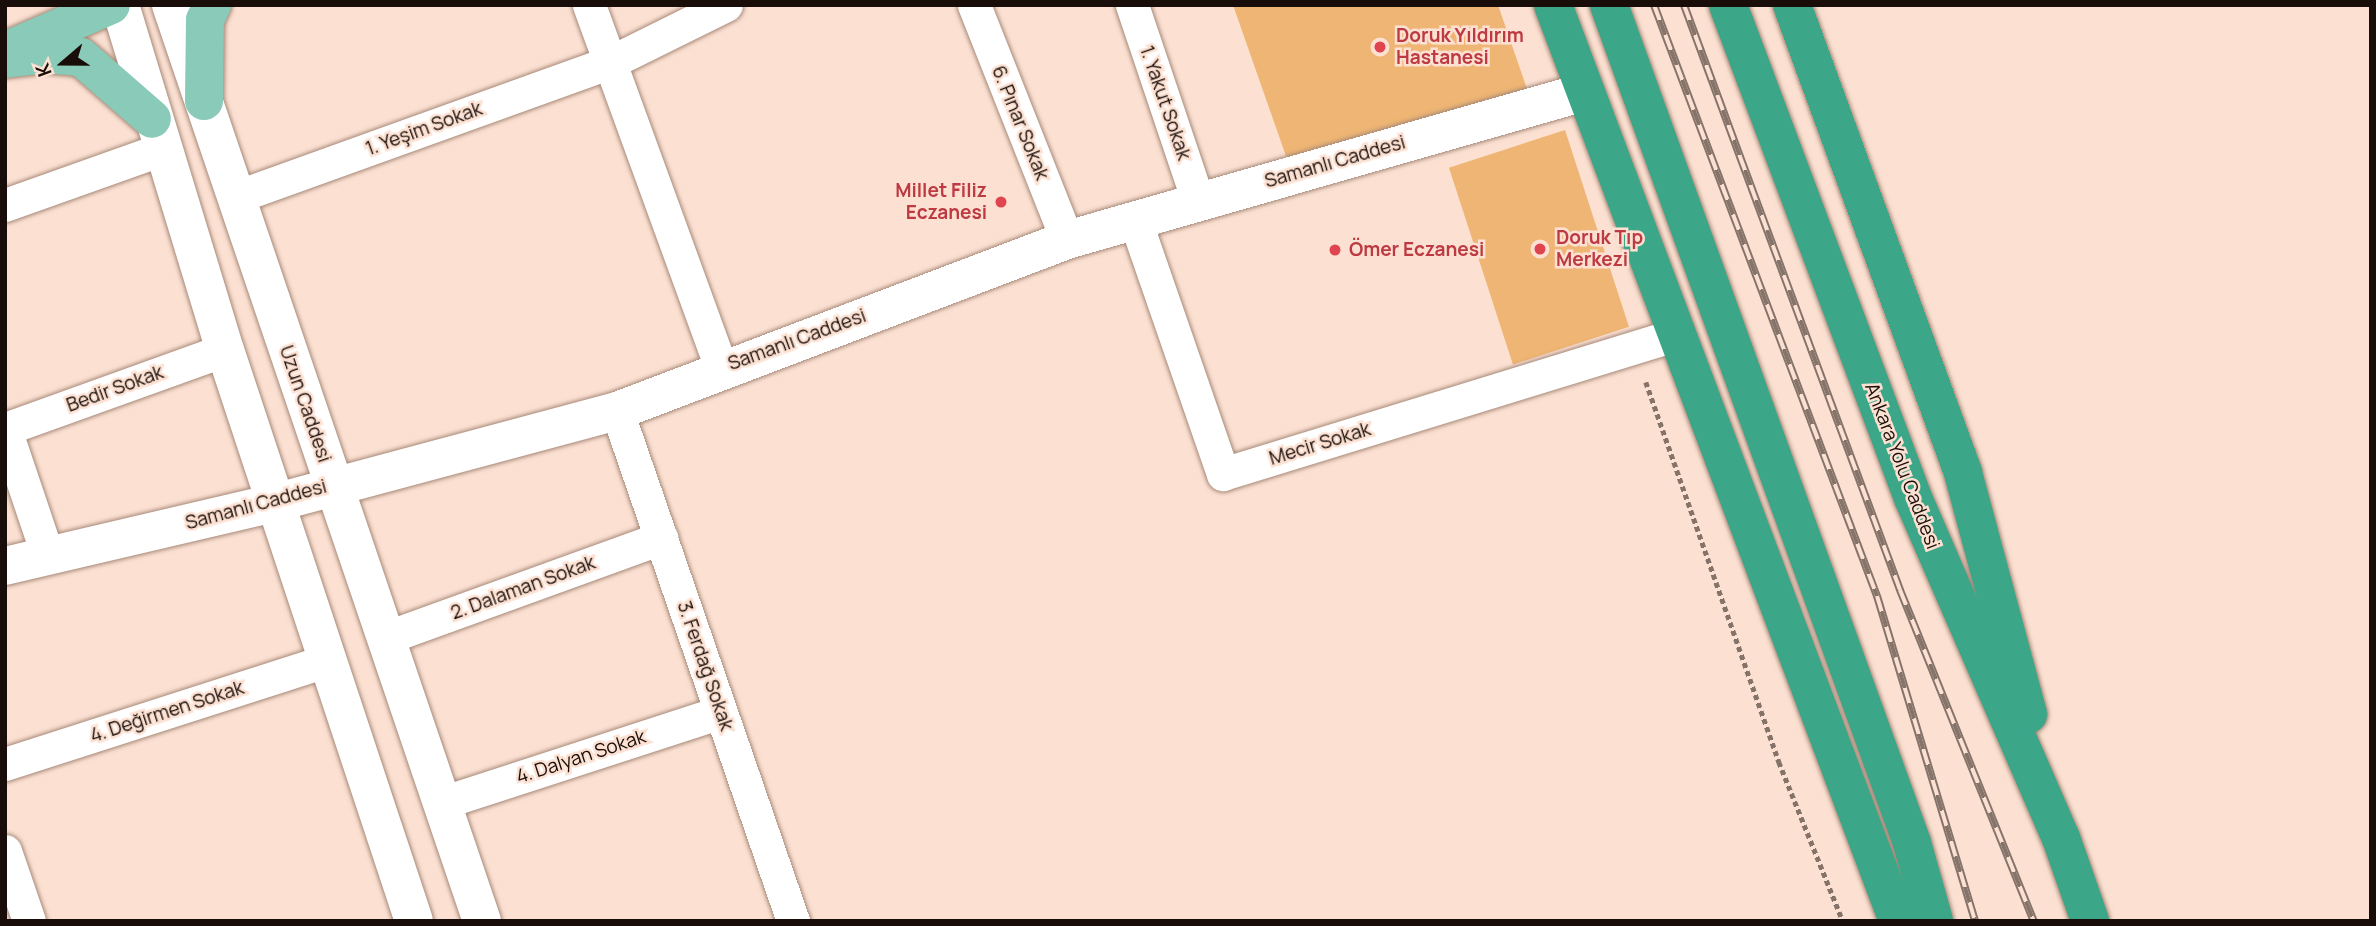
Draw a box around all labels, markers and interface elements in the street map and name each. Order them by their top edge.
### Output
place label: Doruk Yıldırım Hastanesi [1396,25,1524,69]
north arrow [28,28,98,98]
marker: Doruk Yıldırım Hastanesi [1370,37,1390,57]
street label: 1. Yakut Sokak [1135,43,1195,163]
text: K [29,60,58,80]
street label: 6. Pınar Sokak [987,63,1053,183]
street label: 1. Yeşim Sokak [363,97,485,161]
street label: Samanlı Caddesi [1262,131,1408,193]
place label: Millet Filiz Eczanesi [895,180,987,224]
marker: Millet Filiz Eczanesi [993,194,1009,210]
place label: Doruk Tıp Merkezi [1556,227,1643,271]
place label: Ömer Eczanesi [1349,239,1484,261]
marker: Doruk Tıp Merkezi [1530,239,1550,259]
marker: Ömer Eczanesi [1327,242,1343,258]
street label: Samanlı Caddesi [725,304,869,376]
street label: Uzun Caddesi [274,343,336,465]
street label: Bedir Sokak [63,361,167,417]
street label: Ankara Yolu Caddesi [1860,380,1944,552]
street label: Mecir Sokak [1267,418,1373,470]
street label: Samanlı Caddesi [183,475,329,535]
street label: 2. Dalaman Sokak [448,551,598,625]
street label: 3. Ferdağ Sokak [672,598,738,734]
street label: 4. Değirmen Sokak [87,676,247,748]
street label: 4. Dalyan Sokak [513,725,649,789]

